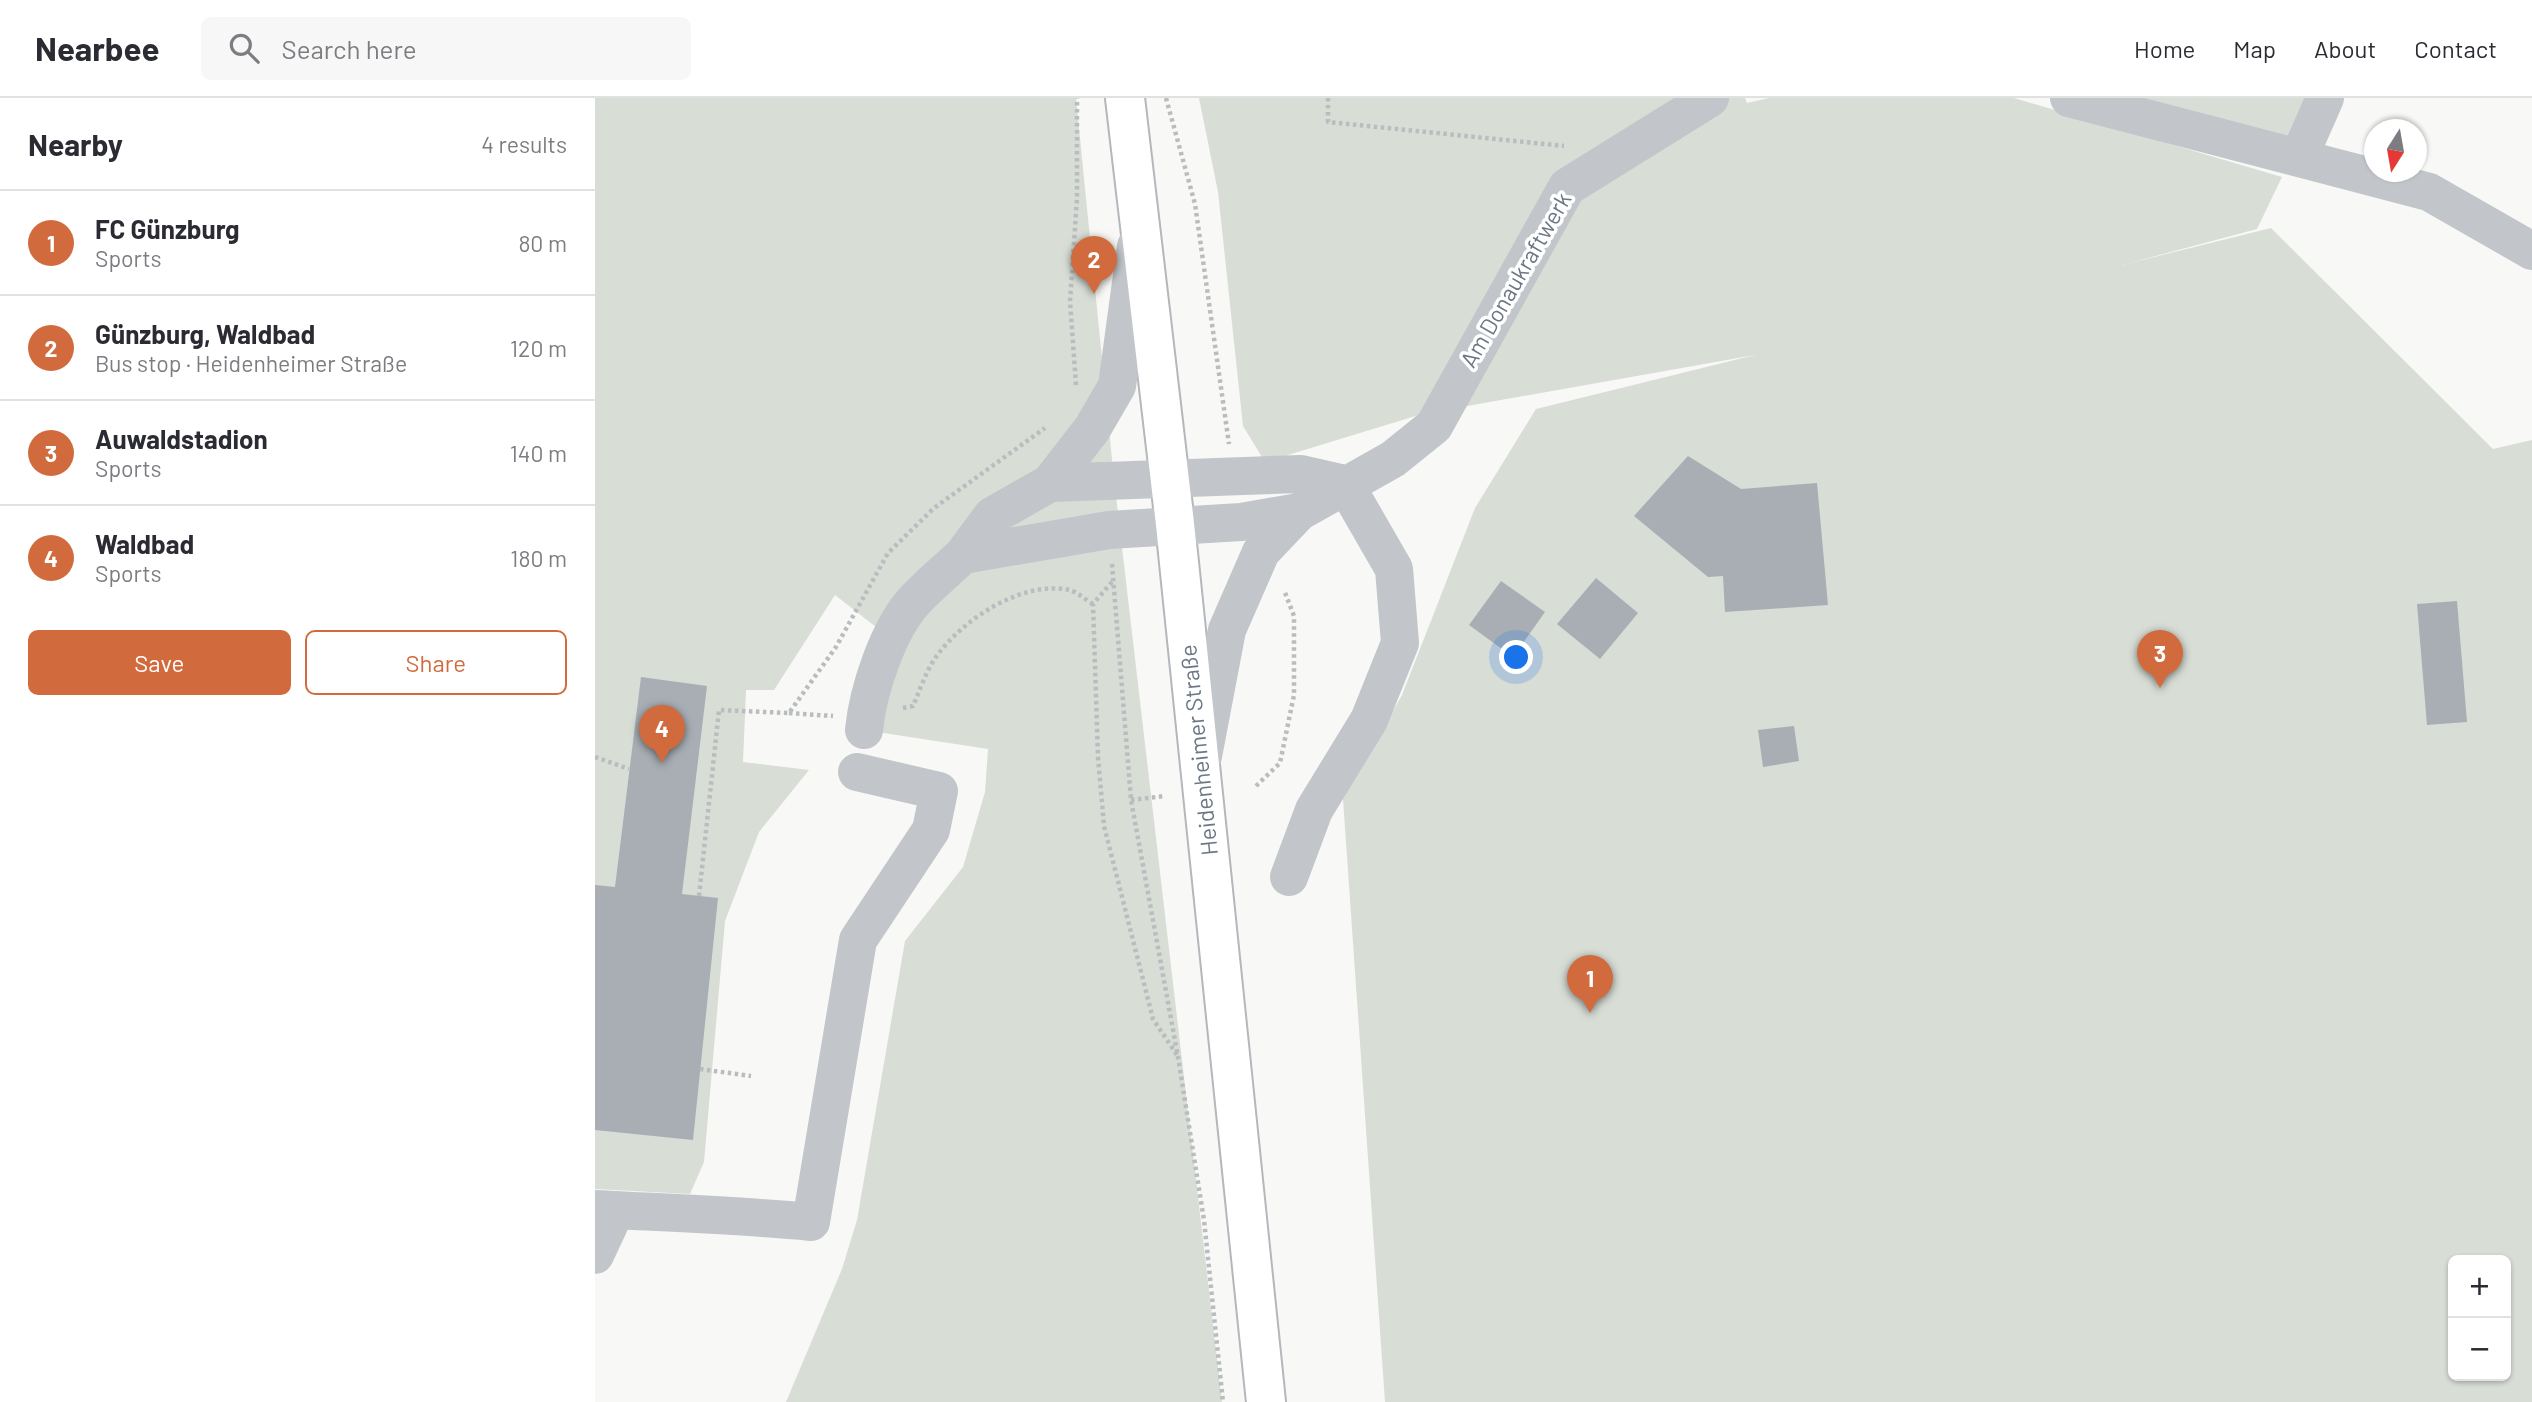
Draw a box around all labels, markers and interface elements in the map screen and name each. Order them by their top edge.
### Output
search box [201,17,691,80]
text: Nearbee [35,28,159,68]
icon: search [225,29,263,67]
text: Search here [281,33,417,64]
text: Home [2134,34,2195,63]
text: Map [2233,34,2276,63]
text: About [2314,34,2376,63]
text: Contact [2414,34,2497,63]
north arrow [2364,119,2427,182]
text: Nearby [28,126,123,162]
text: 4 results [481,130,567,158]
street label: Am Donaukraftwerk [1454,187,1577,372]
text: FC Günzburg [95,213,240,244]
text: 1 [47,229,55,257]
text: 80 m [518,229,567,257]
pin: 2 [1071,236,1117,294]
text: Sports [95,244,162,272]
text: Günzburg, Waldbad [95,318,315,349]
text: 2 [45,334,57,362]
text: 120 m [510,334,567,362]
text: Bus stop · Heidenheimer Straße [95,349,407,377]
text: Auwaldstadion [95,423,268,454]
text: 3 [45,439,57,467]
text: 140 m [510,439,567,467]
text: Sports [95,454,162,482]
text: Waldbad [95,528,194,559]
text: 4 [44,544,58,572]
text: 180 m [510,544,567,572]
text: Sports [95,559,162,587]
button: Save [28,630,291,695]
button: Share [305,630,567,695]
pin: 3 [2137,630,2183,688]
your location [1499,640,1533,674]
street label: Heidenheimer Straße [1173,643,1223,857]
pin: 4 [639,705,685,763]
pin: 1 [1567,955,1613,1013]
map controls [2448,1255,2511,1381]
button: + [2448,1255,2511,1318]
button: − [2448,1318,2511,1381]

